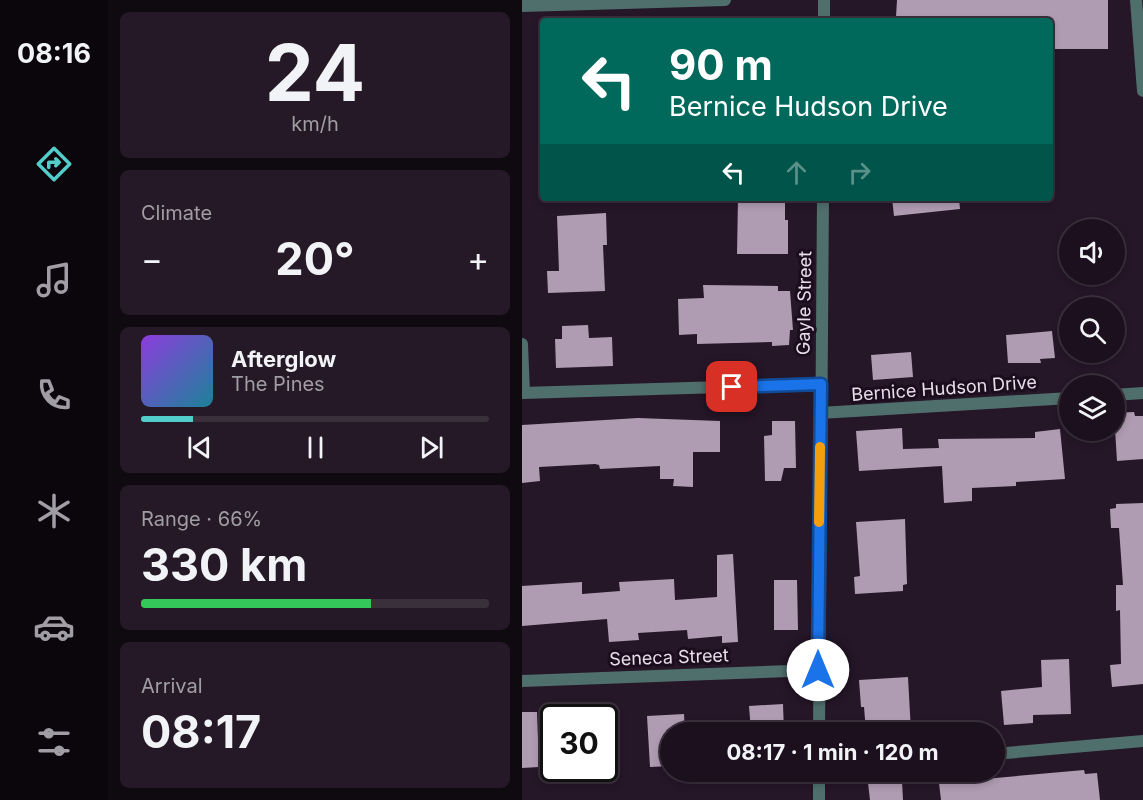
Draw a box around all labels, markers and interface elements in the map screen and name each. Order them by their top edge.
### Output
text: 24 [265,25,365,120]
text: 08:16 [17,37,91,70]
text: 90 m [669,39,773,90]
icon: left [570,42,648,120]
text: Bernice Hudson Drive [669,90,948,123]
text: km/h [291,112,339,136]
icon: directions [33,143,75,185]
icon: left [717,156,750,189]
icon: ahead [780,156,813,189]
icon: right [843,156,876,189]
text: Climate [141,201,212,225]
map controls [1059,219,1125,441]
button: sound [1059,219,1125,285]
text: 20° [275,231,355,286]
text: − [141,239,163,279]
text: + [467,239,489,279]
street label: Gayle Street [793,251,815,355]
icon: music [33,259,75,301]
button: search [1059,297,1125,363]
text: Afterglow [231,346,336,372]
pin [706,361,757,412]
icon: arrive [715,370,748,403]
street label: Bernice Hudson Drive [851,371,1037,405]
text: The Pines [231,372,325,396]
icon: phone [33,374,75,416]
button: layers [1059,375,1125,441]
icon: previous [183,431,216,464]
icon: pause [299,431,332,464]
icon: next [415,431,448,464]
icon: climate [33,490,75,532]
text: Range · 66% [141,507,262,531]
text: 330 km [141,537,307,592]
icon: car [33,606,75,648]
position arrow [786,638,850,702]
street label: Seneca Street [609,644,729,670]
text: Arrival [141,674,203,698]
text: 08:17 [141,704,261,759]
speed limit sign: 30 [540,704,618,782]
icon: filters [33,721,75,763]
text: 08:17 · 1 min · 120 m [726,739,939,765]

